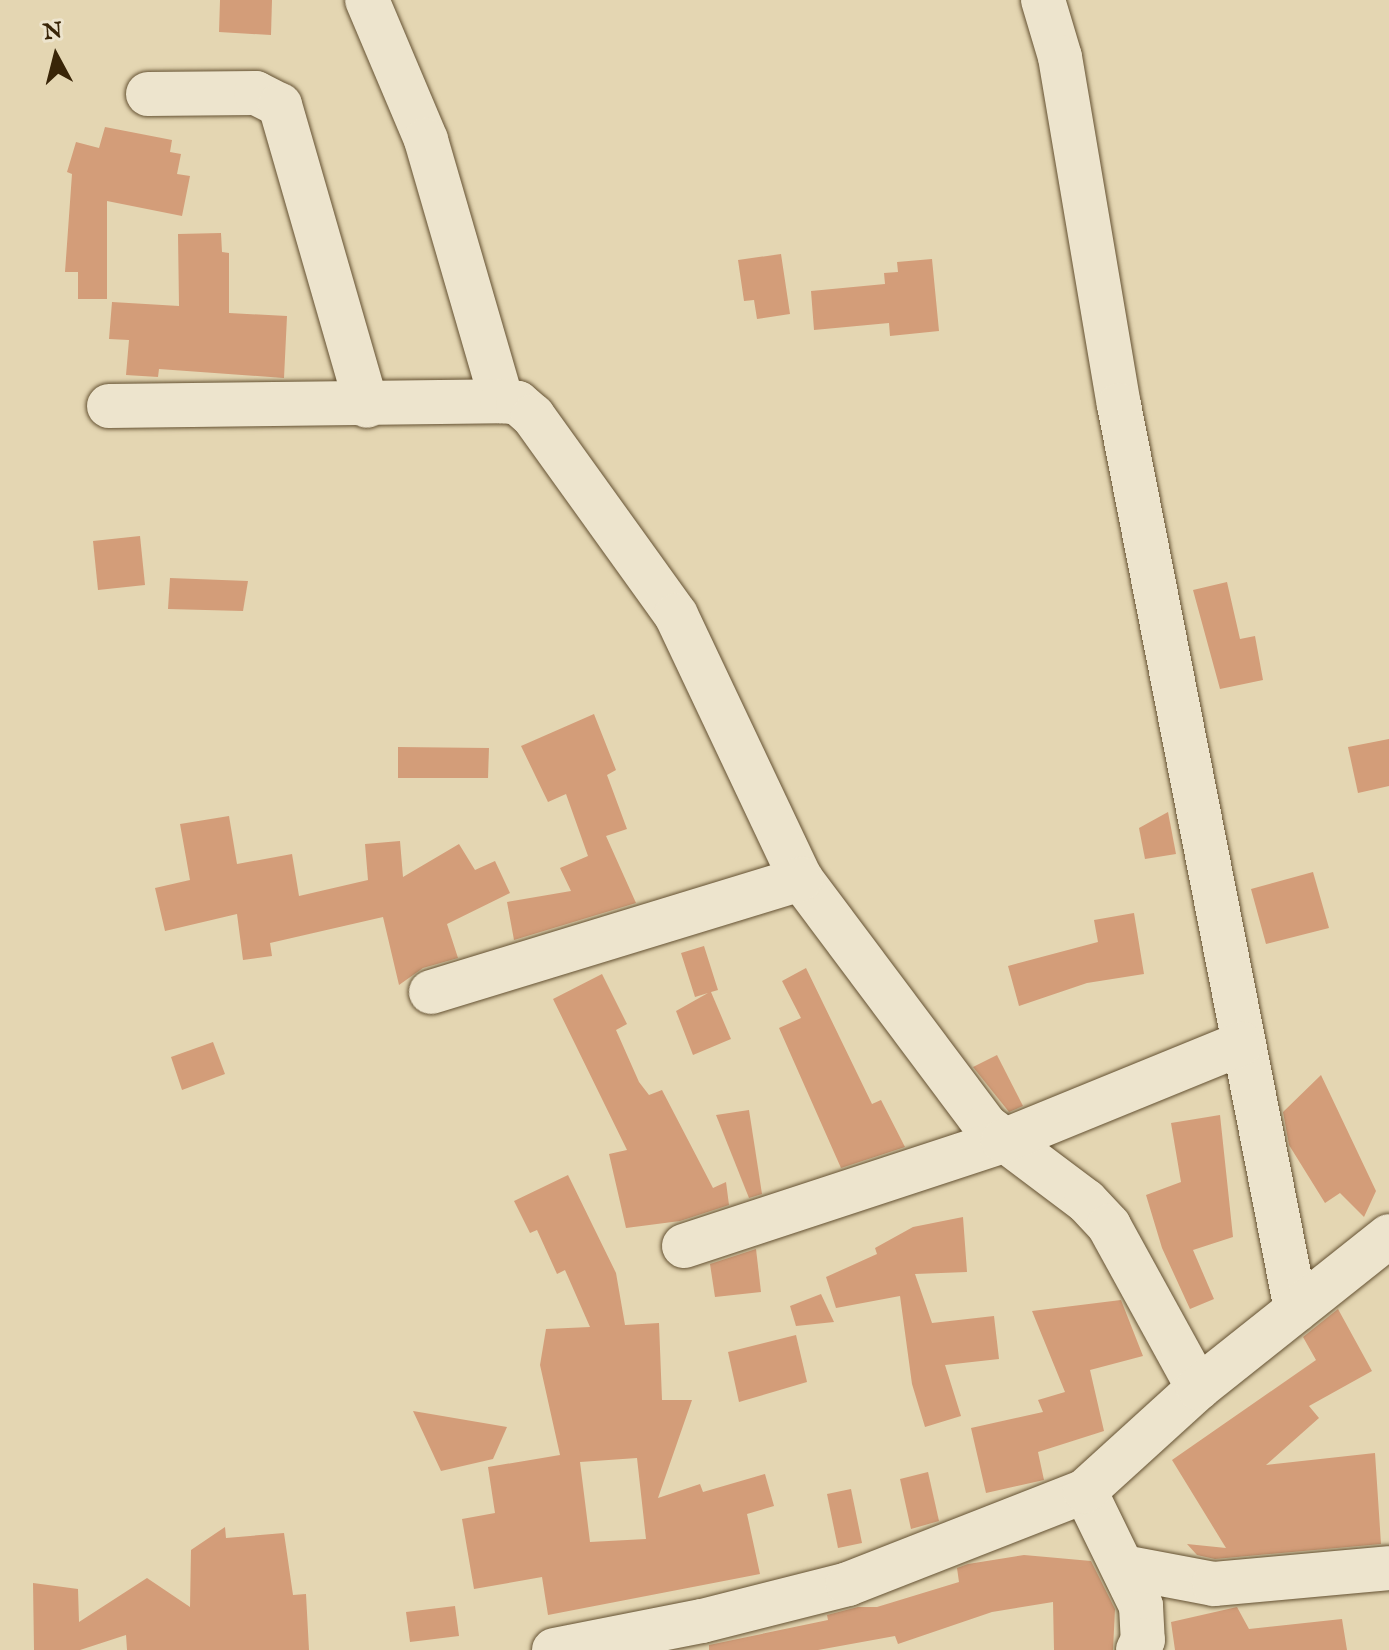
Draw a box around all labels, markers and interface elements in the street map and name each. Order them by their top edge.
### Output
north arrow [16,16,96,96]
text: N [42,17,64,47]

